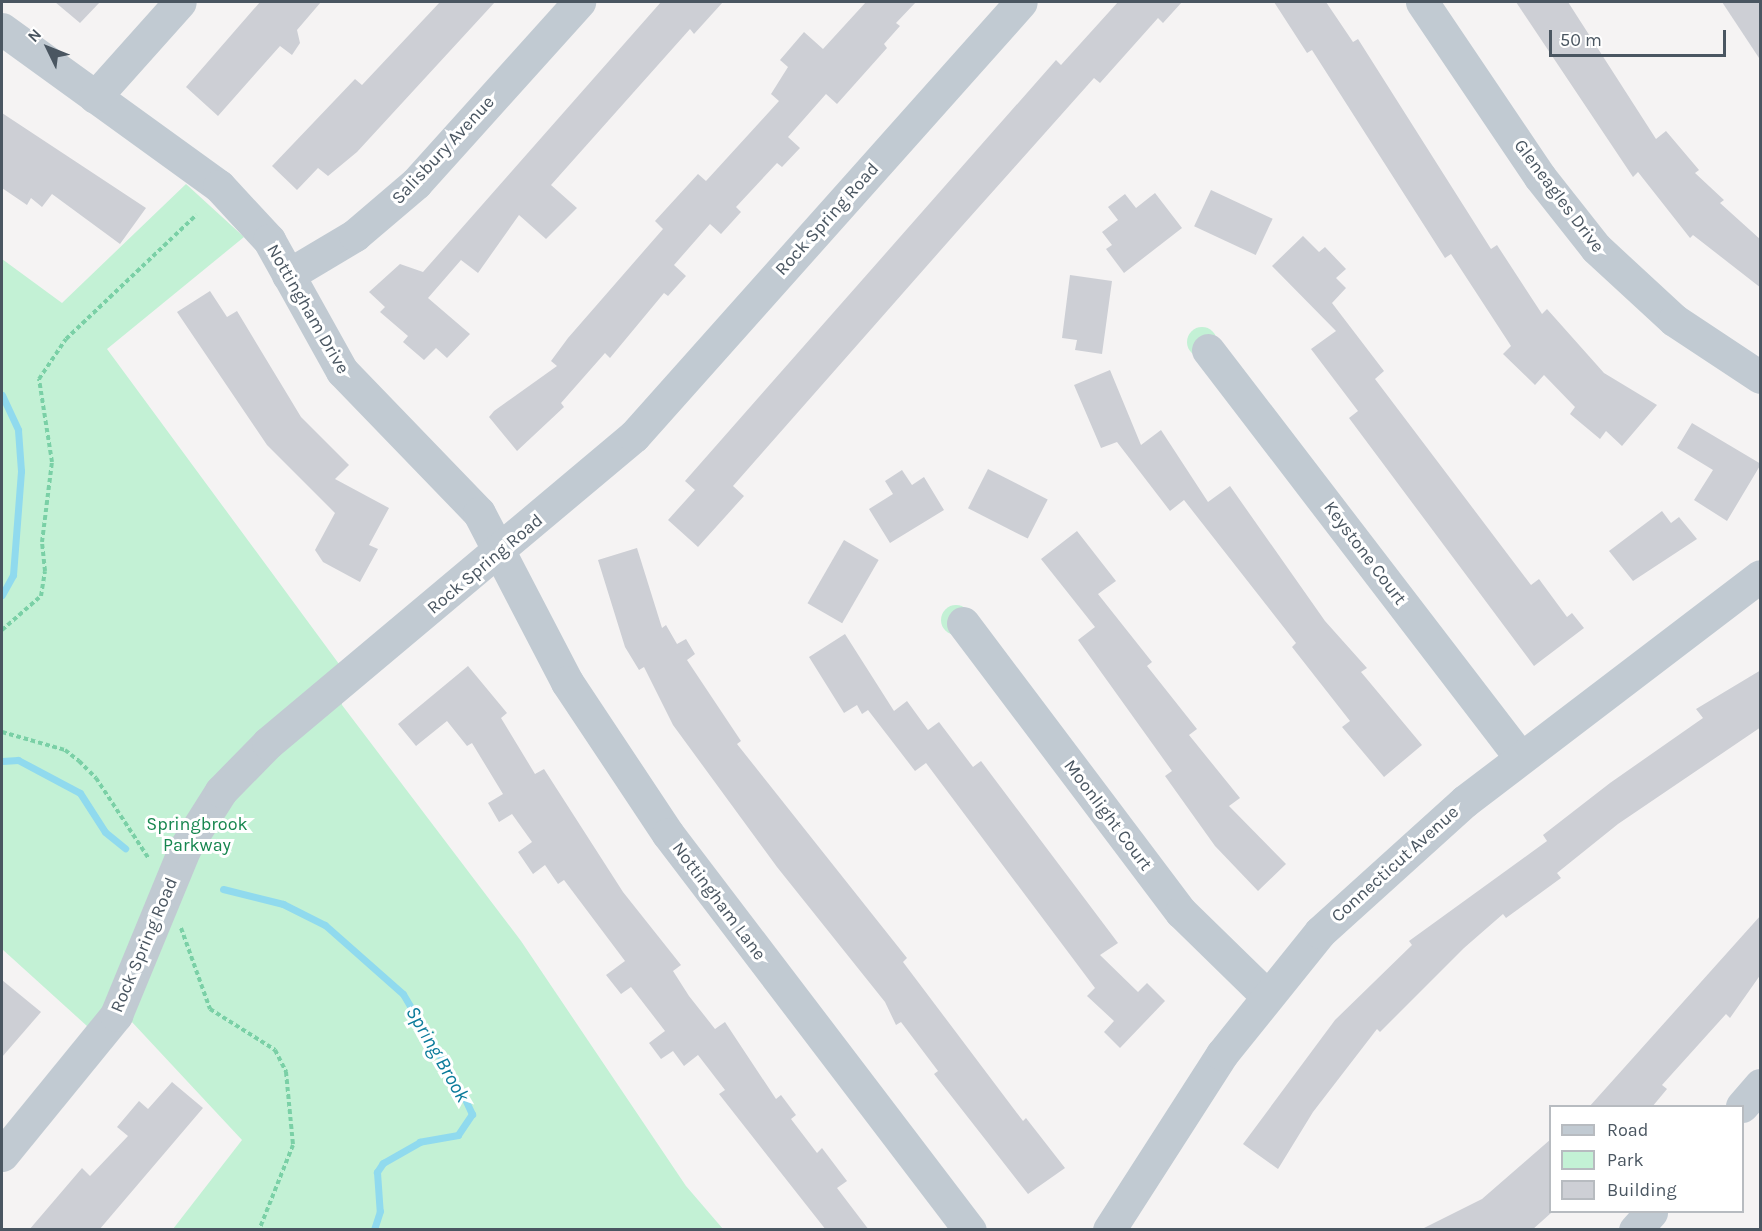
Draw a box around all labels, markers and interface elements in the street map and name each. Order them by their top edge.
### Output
north arrow [18,18,78,78]
scale bar [1552,18,1729,56]
text: N [24,25,45,46]
text: 50 m [1560,29,1602,51]
street label: Salisbury Avenue [387,91,499,209]
street label: Gleneagles Drive [1509,135,1609,257]
street label: Rock Spring Road [771,158,883,280]
street label: Nottingham Drive [262,240,354,378]
street label: Keystone Court [1319,497,1411,609]
street label: Rock Spring Road [423,509,547,619]
street label: Moonlight Court [1059,755,1157,875]
street label: Connecticut Avenue [1327,801,1463,927]
park label: Springbrook Parkway [146,814,248,856]
street label: Nottingham Lane [668,838,770,964]
street label: Rock Spring Road [106,874,182,1016]
water label: Spring Brook [401,1002,475,1106]
legend [1549,1105,1744,1213]
text: Road [1607,1119,1648,1141]
text: Park [1607,1149,1644,1171]
text: Building [1607,1179,1677,1201]

